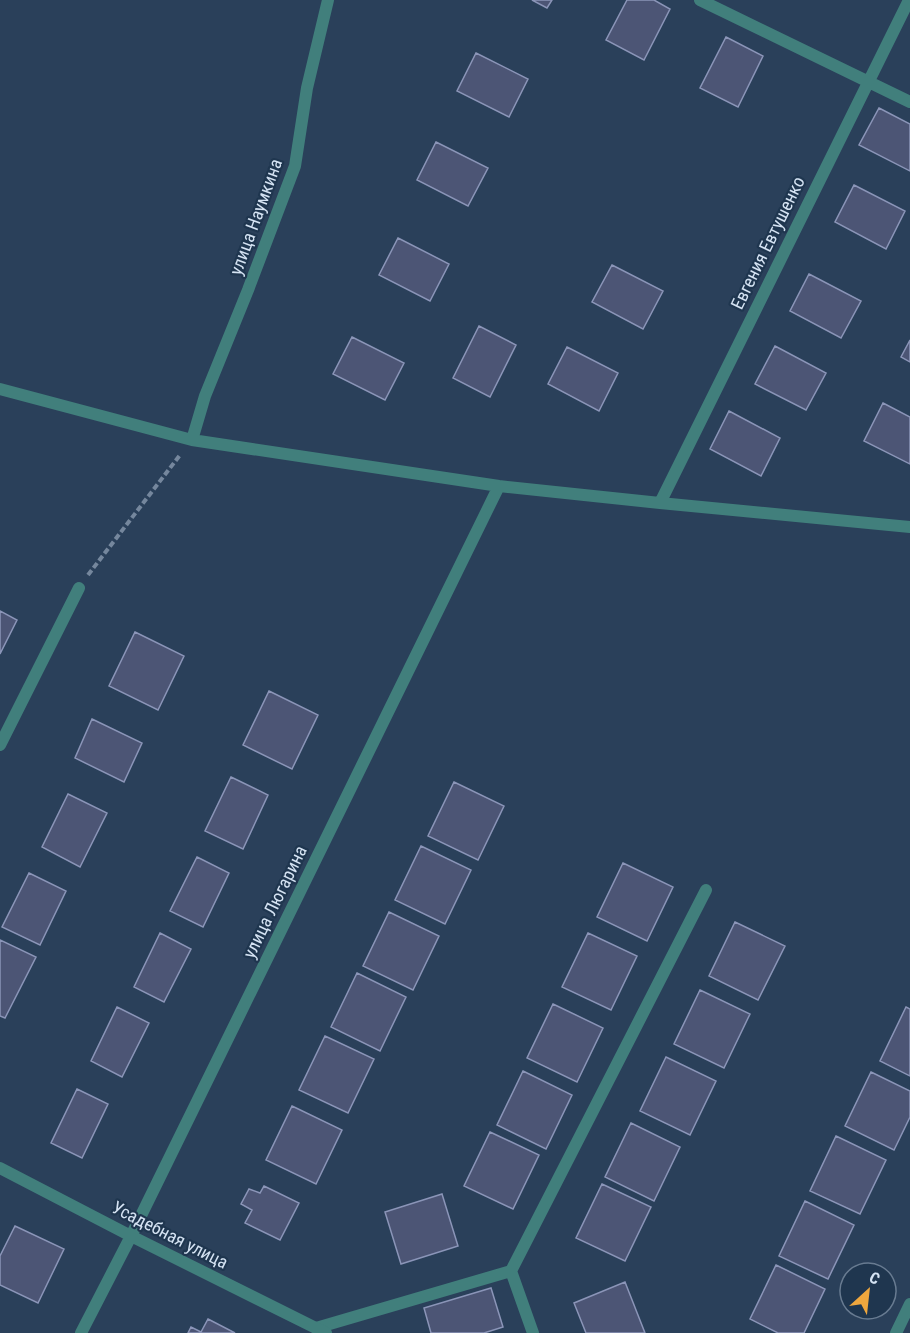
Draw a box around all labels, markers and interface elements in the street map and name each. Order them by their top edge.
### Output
street label: улица Наумкина [225,156,286,278]
street label: Евгения Евтушенко [726,173,809,313]
street label: улица Люгарина [238,842,311,961]
street label: Усадебная улица [109,1196,232,1273]
north arrow [838,1261,898,1321]
text: С [866,1268,883,1289]

